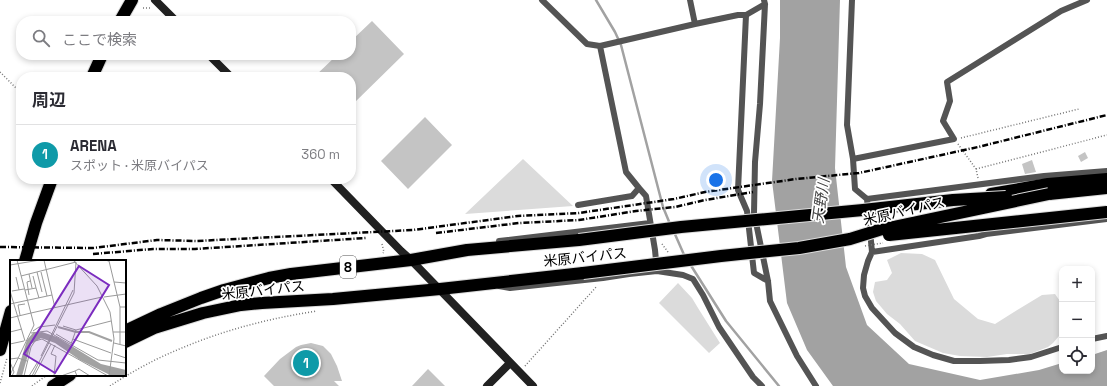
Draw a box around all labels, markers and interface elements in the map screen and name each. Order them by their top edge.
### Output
search box [16,16,356,60]
icon: search [30,27,52,49]
text: ここで検索 [62,30,137,49]
text: 周辺 [32,89,66,111]
text: ARENA [70,136,117,155]
text: 1 [42,146,48,163]
text: 360 m [301,146,340,163]
text: スポット · 米原バイパス [70,157,209,174]
your location [706,170,726,190]
water label: 天野川 [808,175,833,225]
street label: 米原バイパス [861,193,947,229]
street label: 米原バイパス [542,244,628,270]
road number: 8 [340,256,356,278]
inset map [10,260,126,376]
map controls [1059,266,1095,374]
button: + [1059,266,1095,302]
street label: 米原バイパス [220,277,306,303]
button: − [1059,302,1095,338]
button: locate [1059,338,1095,374]
pin: 1 [293,348,319,378]

